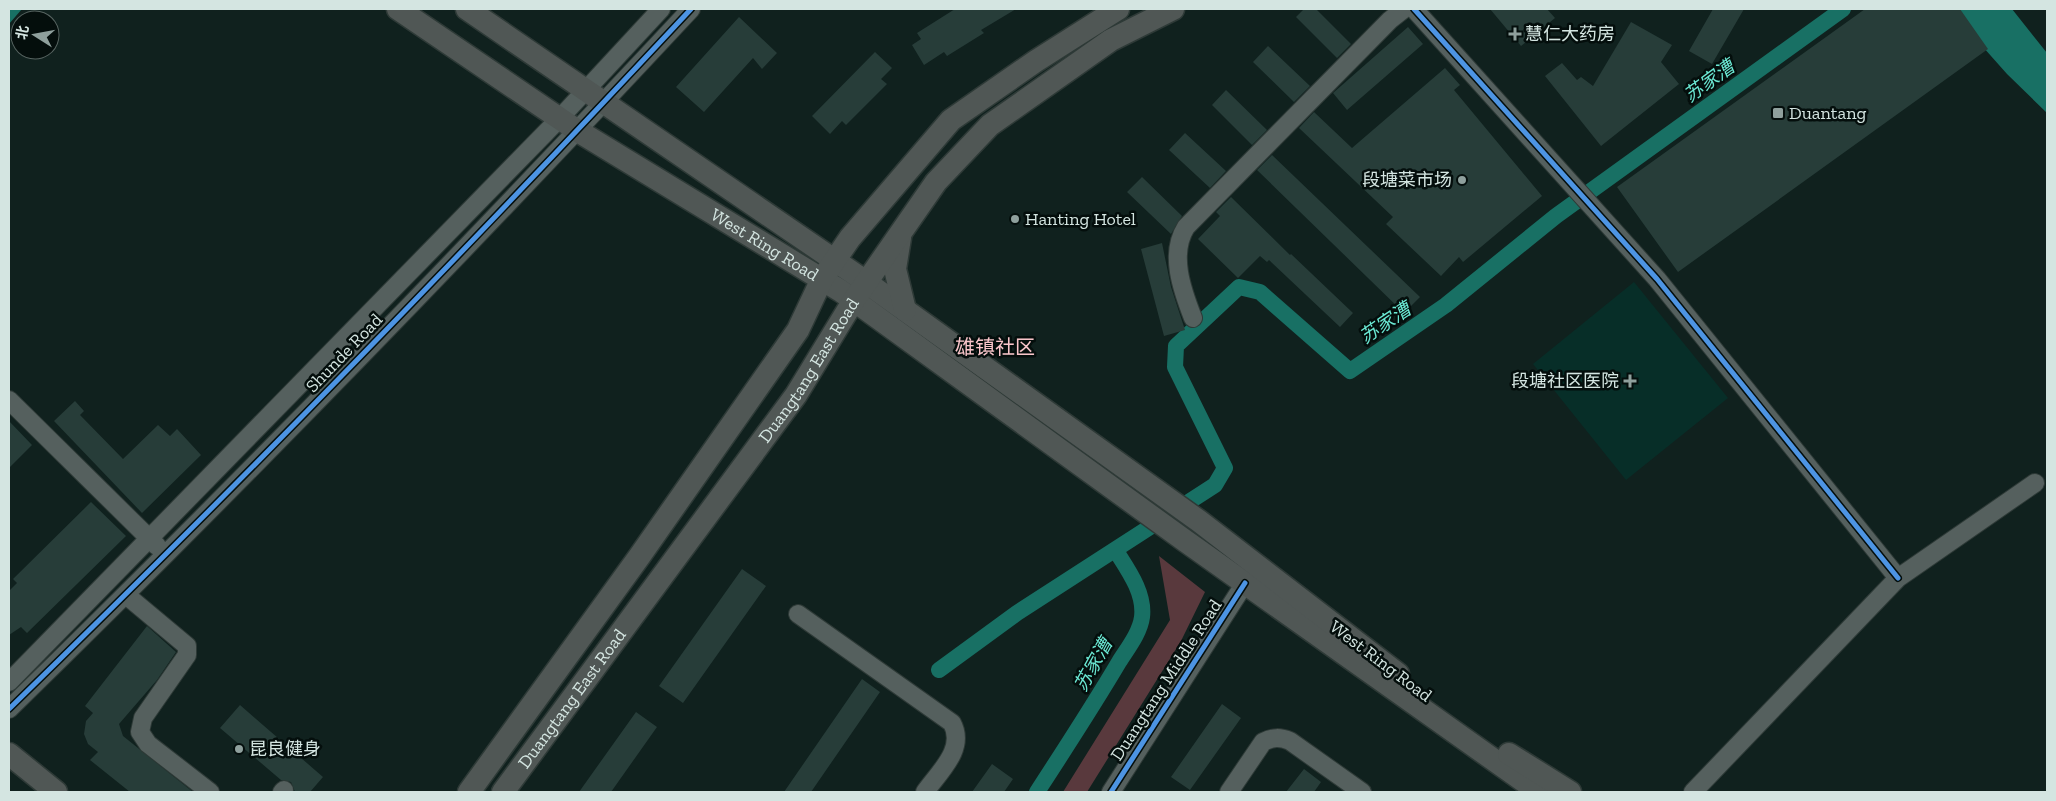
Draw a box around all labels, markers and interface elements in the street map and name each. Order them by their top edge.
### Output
north arrow [10,10,60,60]
place label: 慧仁大药房 [1525,23,1615,45]
text: 北 [13,24,32,41]
marker: 慧仁大药房 [1509,28,1521,40]
water label: 苏家漕 [1679,53,1741,107]
place label: Duantang [1789,102,1866,124]
marker: Duantang [1771,106,1785,120]
place label: 段塘菜市场 [1362,169,1452,191]
marker: 段塘菜市场 [1456,174,1468,186]
street label: West Ring Road [707,203,823,286]
place label: Hanting Hotel [1025,208,1136,230]
marker: Hanting Hotel [1009,213,1021,225]
street label: Duangtang East Road [754,294,864,447]
water label: 苏家漕 [1355,296,1418,348]
street label: Shunde Road [301,309,387,397]
district label: 雄镇社区 [955,335,1035,359]
place label: 段塘社区医院 [1511,370,1619,392]
marker: 段塘社区医院 [1623,374,1637,388]
street label: Duangtang Middle Road [1106,595,1226,765]
street label: West Ring Road [1326,615,1437,707]
street label: Duangtang East Road [513,624,631,773]
water label: 苏家漕 [1069,632,1118,696]
place label: 昆良健身 [249,738,321,760]
marker: 昆良健身 [233,743,245,755]

